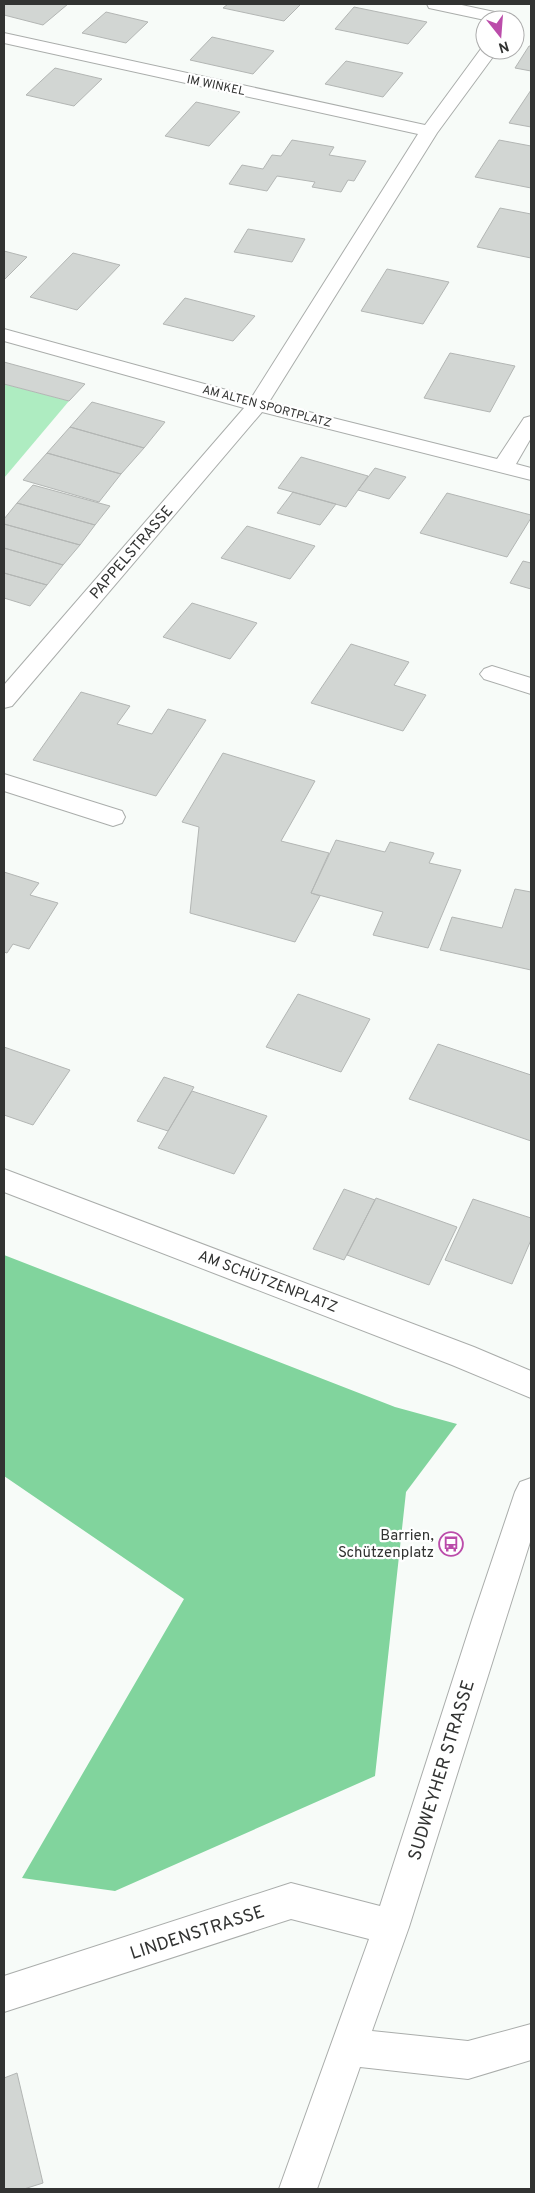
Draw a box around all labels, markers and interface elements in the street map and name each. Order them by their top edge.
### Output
north arrow [475,10,525,60]
text: N [496,36,511,56]
street label: IM WINKEL [185,72,247,100]
street label: AM ALTEN SPORTPLATZ [200,382,333,432]
street label: PAPPELSTRASSE [86,502,178,604]
street label: AM SCHÜTZENPLATZ [195,1246,340,1318]
place label: Barrien, Schützenplatz [338,1527,434,1563]
bus stop icon: Barrien, Schützenplatz [438,1531,464,1557]
street label: SUDWEYHER STRASSE [404,1677,481,1863]
street label: LINDENSTRASSE [127,1901,268,1966]

